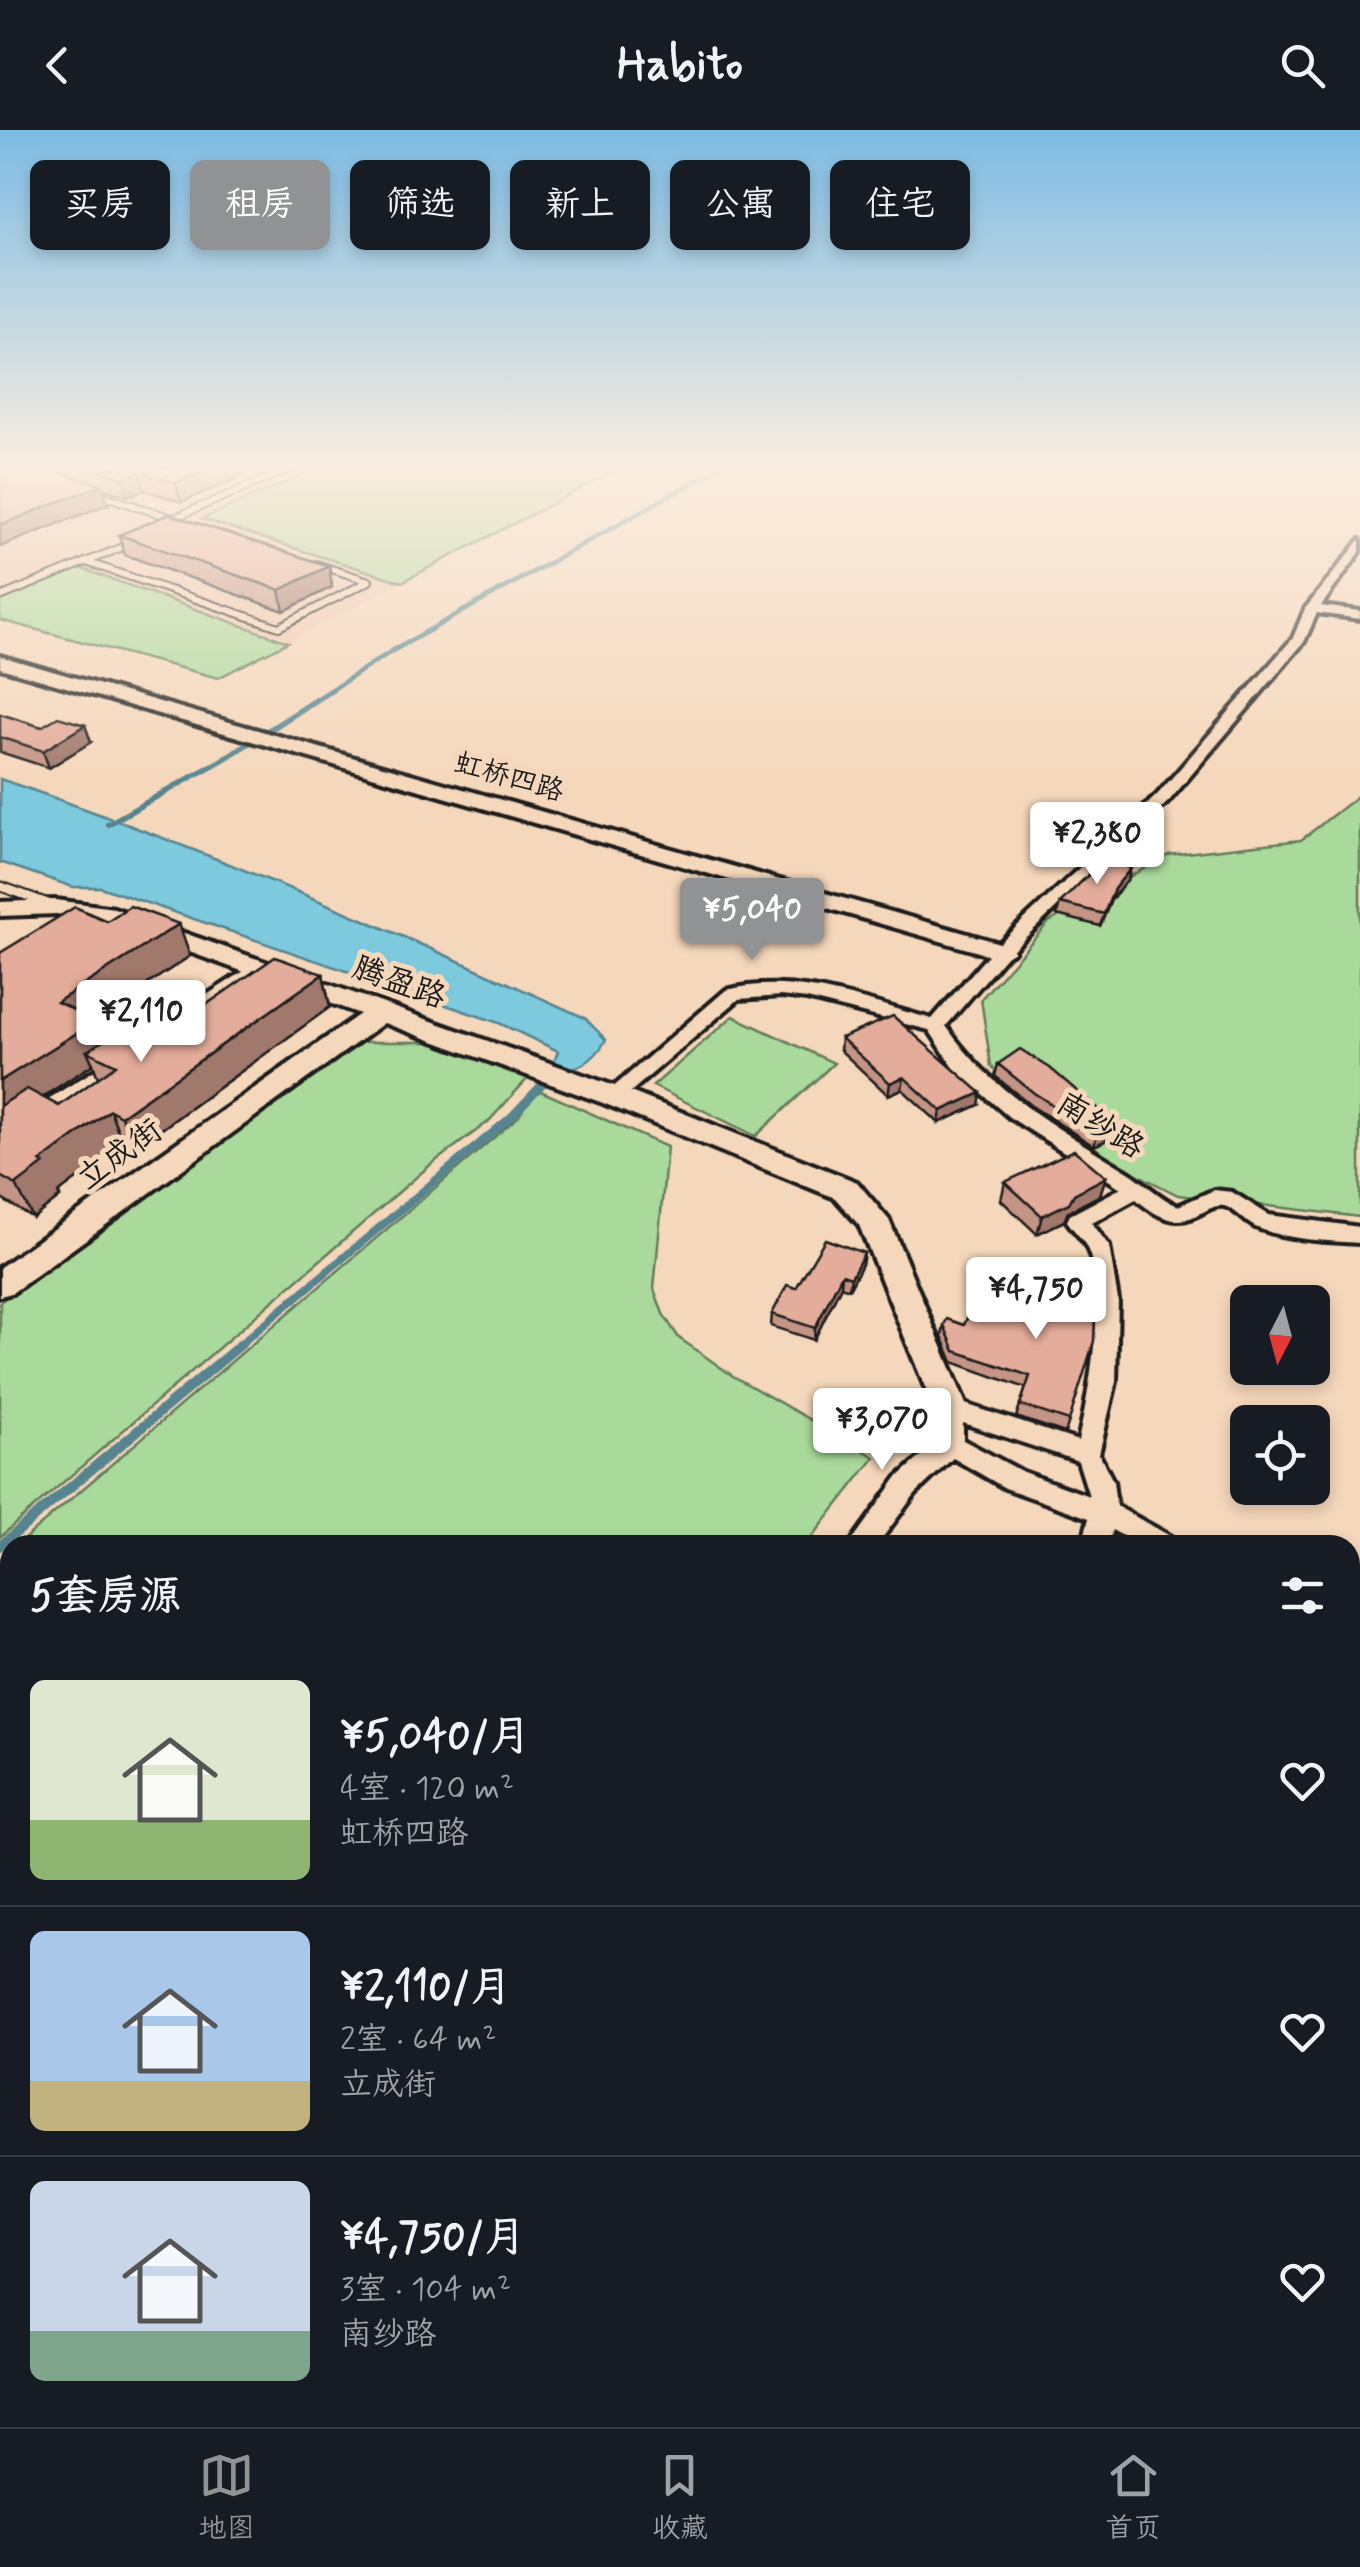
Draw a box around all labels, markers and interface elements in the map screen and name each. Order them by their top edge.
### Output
text: Habito [617,36,743,95]
icon: back [30,38,85,93]
icon: search [1275,38,1330,93]
chip: 买房 [30,160,170,250]
chip: 租房 [190,160,330,250]
chip: 筛选 [350,160,490,250]
chip: 新上 [510,160,650,250]
chip: 公寓 [670,160,810,250]
chip: 住宅 [830,160,970,250]
street label: 虹桥四路 [450,745,568,811]
pin: ¥2,380 [1016,802,1178,887]
text: ¥2,380 [1052,813,1142,855]
pin: ¥5,040 [671,878,833,963]
text: ¥5,040 [702,889,802,931]
street label: 腾盈路 [347,947,451,1019]
pin: ¥2,110 [60,980,222,1065]
text: ¥2,110 [98,991,184,1033]
street label: 南纱路 [1048,1083,1152,1169]
street label: 立成街 [69,1110,171,1200]
pin: ¥4,750 [955,1257,1117,1342]
text: ¥4,750 [988,1268,1084,1310]
north arrow [1230,1285,1330,1385]
map controls [1230,1285,1330,1505]
pin: ¥3,070 [801,1388,963,1473]
text: ¥3,070 [835,1399,929,1441]
button: locate [1230,1405,1330,1505]
icon: filters [1275,1568,1330,1623]
text: 5套房源 [30,1570,181,1625]
text: ¥5,040/月 [340,1710,531,1765]
icon: home [110,1720,230,1840]
icon: heart [1275,1753,1330,1808]
text: 4室 · 120 m² [340,1768,514,1810]
text: 虹桥四路 [340,1813,468,1855]
text: ¥2,110/月 [340,1961,512,2016]
icon: home [110,1971,230,2091]
icon: heart [1275,2004,1330,2059]
text: 2室 · 64 m² [340,2019,496,2061]
text: 立成街 [340,2064,436,2106]
text: ¥4,750/月 [340,2211,526,2266]
icon: home [110,2221,230,2341]
icon: heart [1275,2254,1330,2309]
text: 3室 · 104 m² [340,2269,511,2311]
text: 南纱路 [340,2314,436,2356]
tab: 地图 [199,2448,255,2548]
tab: 收藏 [652,2448,708,2548]
tab: 首页 [1105,2448,1161,2548]

